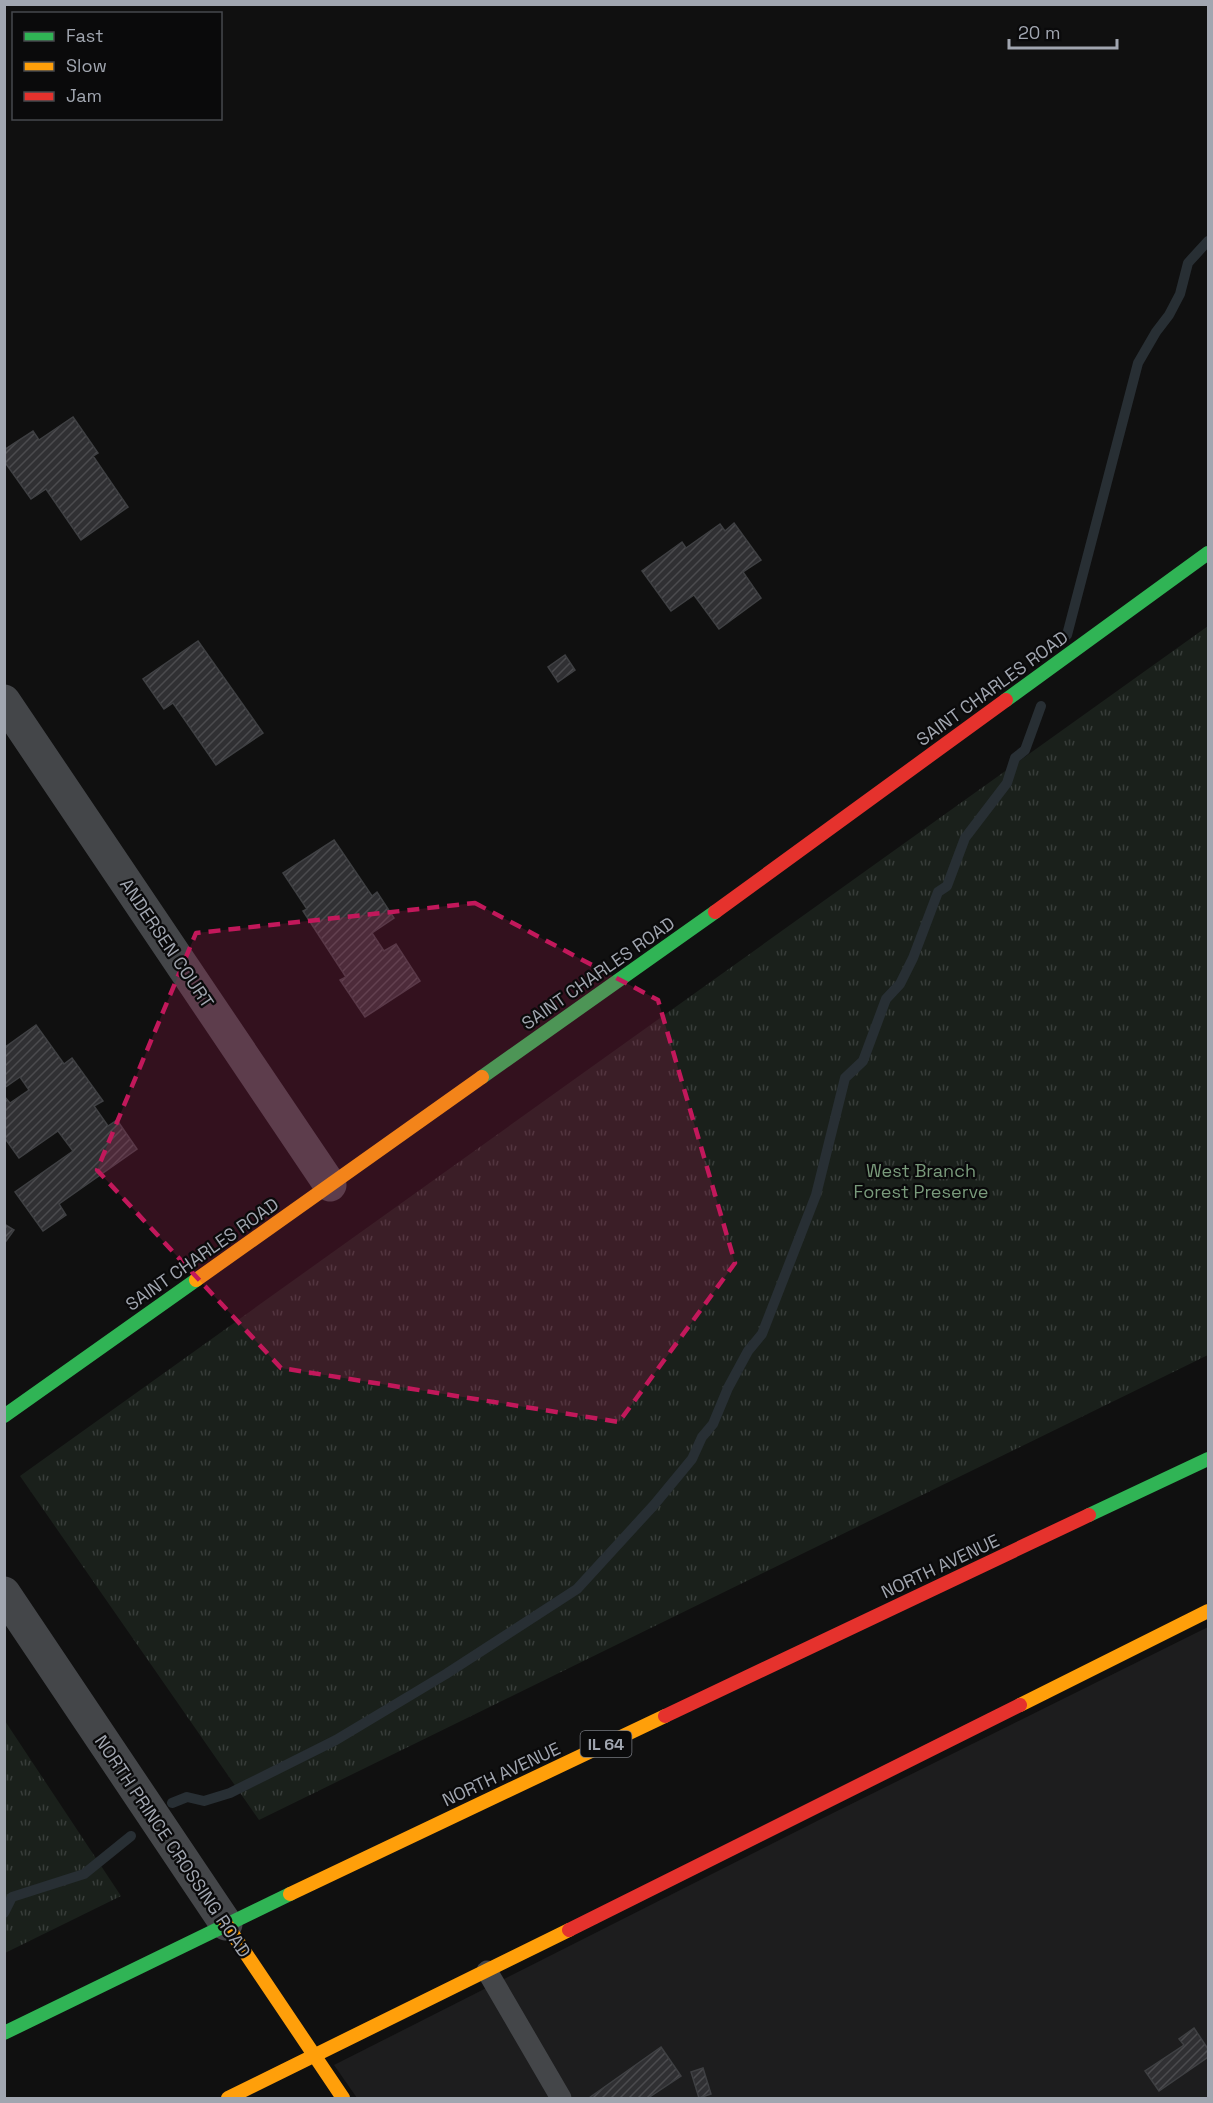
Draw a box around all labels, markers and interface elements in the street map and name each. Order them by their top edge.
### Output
legend [12,12,222,120]
scale bar [1009,12,1117,50]
text: 20 m [1018,21,1061,44]
text: Fast [66,24,103,47]
text: Slow [66,54,107,77]
text: Jam [66,84,102,107]
street label: SAINT CHARLES ROAD [912,625,1072,751]
street label: ANDERSEN COURT [115,874,219,1013]
street label: SAINT CHARLES ROAD [517,911,679,1035]
park label: West Branch Forest Preserve [854,1159,988,1203]
street label: SAINT CHARLES ROAD [121,1192,283,1316]
street label: NORTH AVENUE [877,1529,1003,1603]
street label: NORTH PRINCE CROSSING ROAD [90,1730,256,1962]
road number: IL 64 [580,1731,632,1757]
street label: NORTH AVENUE [438,1737,564,1811]

